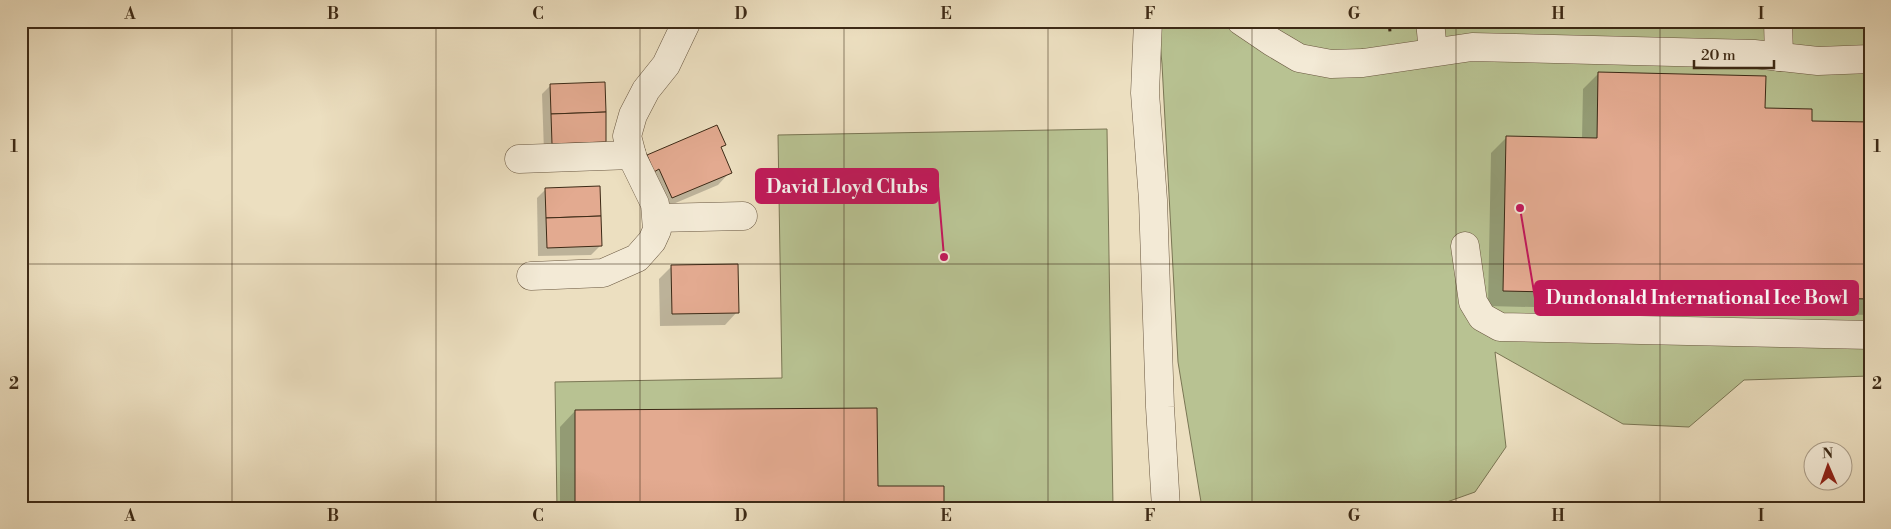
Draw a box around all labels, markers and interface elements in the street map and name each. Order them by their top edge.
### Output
text: A [123,4,136,24]
text: B [327,4,339,24]
text: C [532,4,544,24]
text: D [735,4,748,24]
text: E [940,4,952,24]
text: F [1144,4,1156,24]
text: G [1348,4,1361,24]
text: H [1551,4,1565,24]
text: I [1758,4,1764,24]
scale bar [1694,38,1774,70]
text: 20 m [1701,46,1736,65]
text: 1 [10,137,18,157]
text: 1 [1873,137,1881,157]
callout: David Lloyd Clubs [756,169,938,203]
text: David Lloyd Clubs [766,175,928,199]
callout: Dundonald International Ice Bowl [1535,281,1858,315]
text: Dundonald International Ice Bowl [1546,286,1848,310]
text: 2 [9,374,19,394]
text: 2 [1872,374,1882,394]
north arrow [1804,442,1854,492]
text: N [1822,445,1833,463]
text: A [123,506,136,526]
text: B [327,506,339,526]
text: C [532,506,544,526]
text: D [735,506,748,526]
text: E [940,506,952,526]
text: F [1144,506,1156,526]
text: G [1348,506,1361,526]
text: H [1551,506,1565,526]
text: I [1758,506,1764,526]

